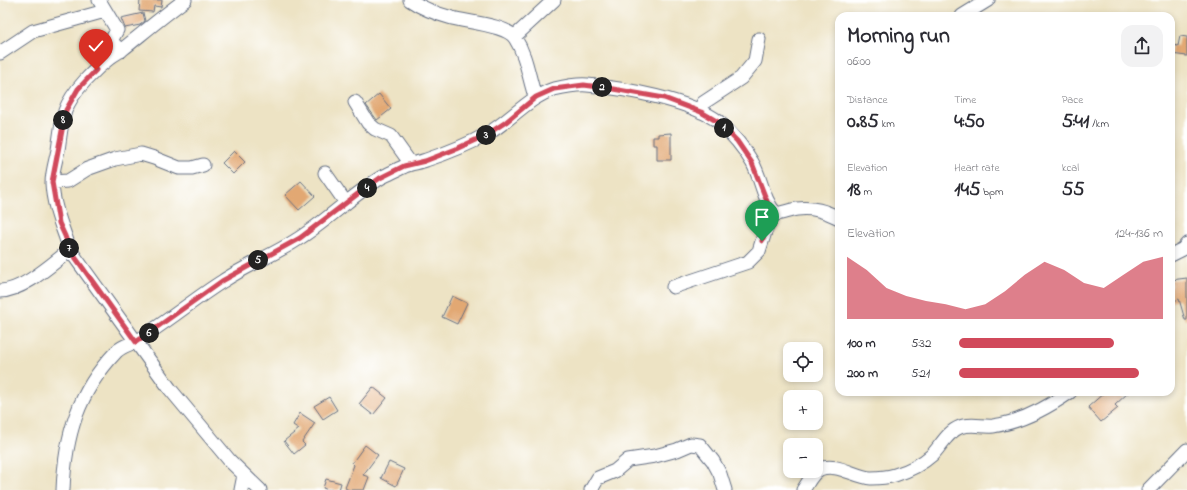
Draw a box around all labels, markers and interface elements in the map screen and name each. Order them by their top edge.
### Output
text: Morning run [847,21,950,53]
button: share [1121,25,1163,67]
pin [79,29,113,70]
icon: check [85,35,107,57]
text: 06:00 [847,52,871,71]
pin: 2 [592,77,612,97]
text: 2 [599,79,605,95]
text: Distance [847,92,888,108]
text: Time [954,92,976,108]
text: Pace [1062,92,1083,108]
text: 0.85 [847,108,879,137]
text: 4:50 [954,108,984,137]
text: 5:41 [1062,108,1089,137]
pin: 8 [53,110,73,130]
text: 8 [61,112,65,128]
text: km [879,116,895,132]
text: /km [1089,116,1109,132]
pin: 1 [714,118,734,138]
text: 1 [722,120,726,136]
pin: 3 [476,125,496,145]
text: 3 [484,127,488,143]
text: Elevation [847,160,887,176]
text: Heart rate [954,160,999,176]
text: kcal [1062,160,1079,176]
text: 18 [847,176,861,205]
text: 145 [954,176,980,205]
text: 55 [1062,176,1085,205]
pin: 4 [357,178,377,198]
text: 4 [365,180,369,196]
text: m [861,184,872,200]
text: bpm [980,184,1003,200]
pin [745,200,779,241]
icon: arrive [751,206,773,228]
text: Elevation [847,224,895,243]
text: 124–136 m [1115,224,1163,243]
pin: 7 [59,238,79,258]
text: 7 [67,240,71,256]
pin: 5 [248,250,268,270]
text: 5 [255,252,261,268]
pin: 6 [139,323,159,343]
text: 6 [147,325,151,341]
text: 100 m [847,334,876,353]
text: 5:32 [911,334,931,353]
map controls [783,342,823,478]
button: locate [783,342,823,382]
text: 200 m [847,364,878,383]
text: 5:21 [911,364,930,383]
button: + [783,390,823,430]
button: − [783,438,823,478]

